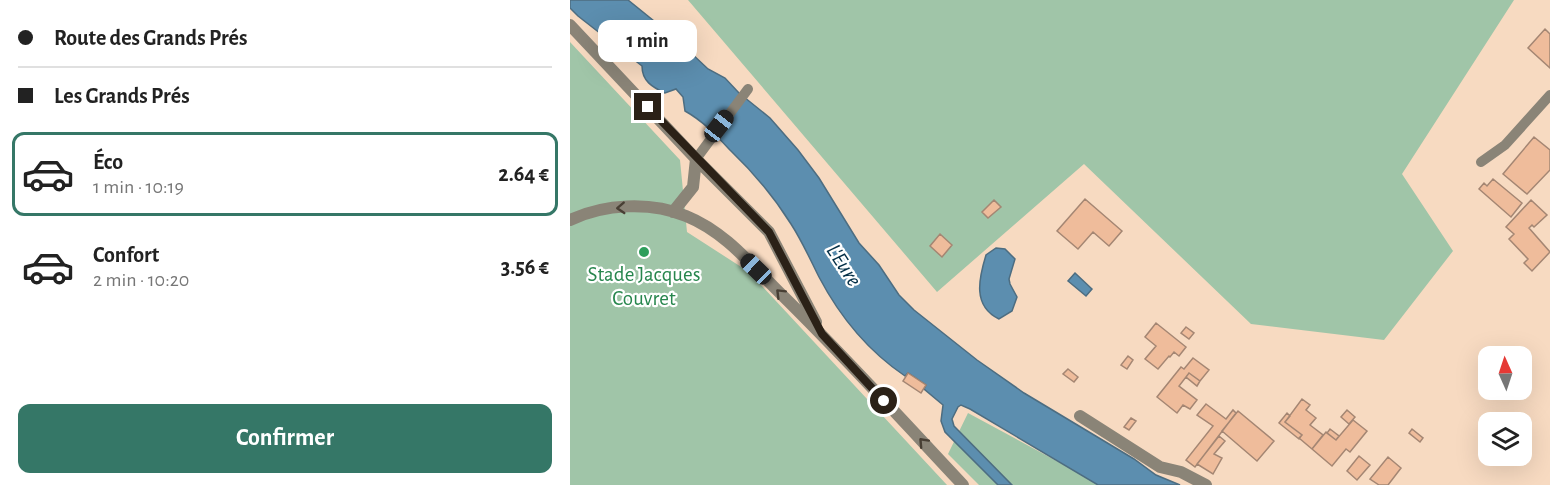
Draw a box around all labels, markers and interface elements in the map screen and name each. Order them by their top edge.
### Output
callout: 1 min [598,20,698,62]
text: Route des Grands Prés [54,27,247,49]
text: 1 min [626,31,669,51]
text: Les Grands Prés [54,85,190,107]
route end [634,93,661,120]
car [701,106,737,146]
icon: car [21,147,75,201]
text: Éco [93,151,123,173]
text: 2.64 € [498,163,549,185]
text: 1 min · 10:19 [93,177,184,197]
one-way arrow [616,201,625,214]
icon: car [21,240,75,294]
water label: L'Eure [822,240,866,290]
text: Confort [93,244,159,266]
marker: Stade Jacques Couvret [637,245,651,259]
car [737,250,775,288]
text: 3.56 € [501,256,549,278]
place label: Stade Jacques Couvret [587,264,701,309]
text: 2 min · 10:20 [93,270,189,290]
one-way arrow [776,289,787,300]
north arrow [1478,346,1532,400]
map controls [1478,346,1532,466]
route start [870,387,897,414]
button: Confirmer [18,404,552,473]
button: layers [1478,412,1532,466]
one-way arrow [919,439,930,449]

